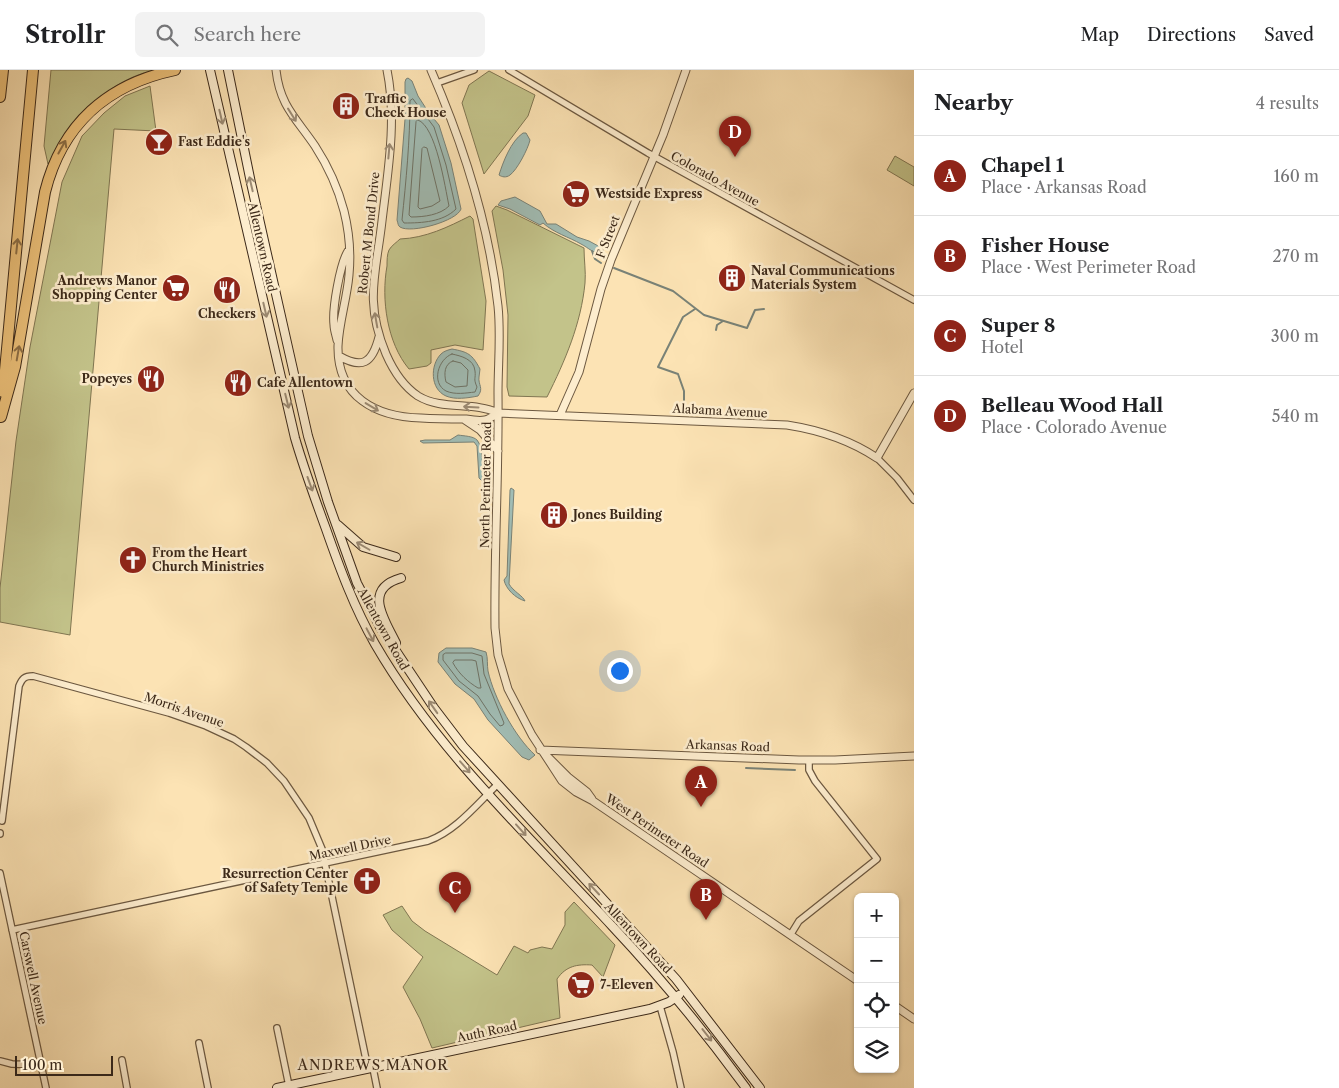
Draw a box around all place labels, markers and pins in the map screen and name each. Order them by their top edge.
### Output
building icon: Traffic Check House [331,91,361,121]
place label: Traffic Check House [365,91,446,120]
pin: D [719,116,751,157]
bar icon: Fast Eddie's [144,127,174,157]
place label: Fast Eddie's [178,134,250,149]
supermarket icon: Westside Express [561,179,591,209]
place label: Westside Express [594,186,703,201]
building icon: Naval Communications Materials System [717,263,747,293]
place label: Naval Communications Materials System [751,263,895,292]
place label: Andrews Manor Shopping Center [52,273,157,302]
supermarket icon: Andrews Manor Shopping Center [161,273,191,303]
restaurant icon: Checkers [212,275,242,305]
place label: Checkers [198,306,256,321]
restaurant icon: Popeyes [136,364,166,394]
restaurant icon: Cafe Allentown [223,368,253,398]
place label: Popeyes [82,371,132,386]
place label: Cafe Allentown [257,375,354,390]
building icon: Jones Building [539,500,569,530]
place label: Jones Building [571,507,663,522]
church icon: From the Heart Church Ministries [118,545,148,575]
place label: From the Heart Church Ministries [152,545,265,574]
pin: A [685,766,717,807]
place label: Resurrection Center of Safety Temple [222,866,348,895]
church icon: Resurrection Center of Safety Temple [352,866,382,896]
pin: C [439,872,471,913]
pin: B [690,879,722,920]
supermarket icon: 7-Eleven [566,970,596,1000]
place label: 7-Eleven [600,977,654,992]

